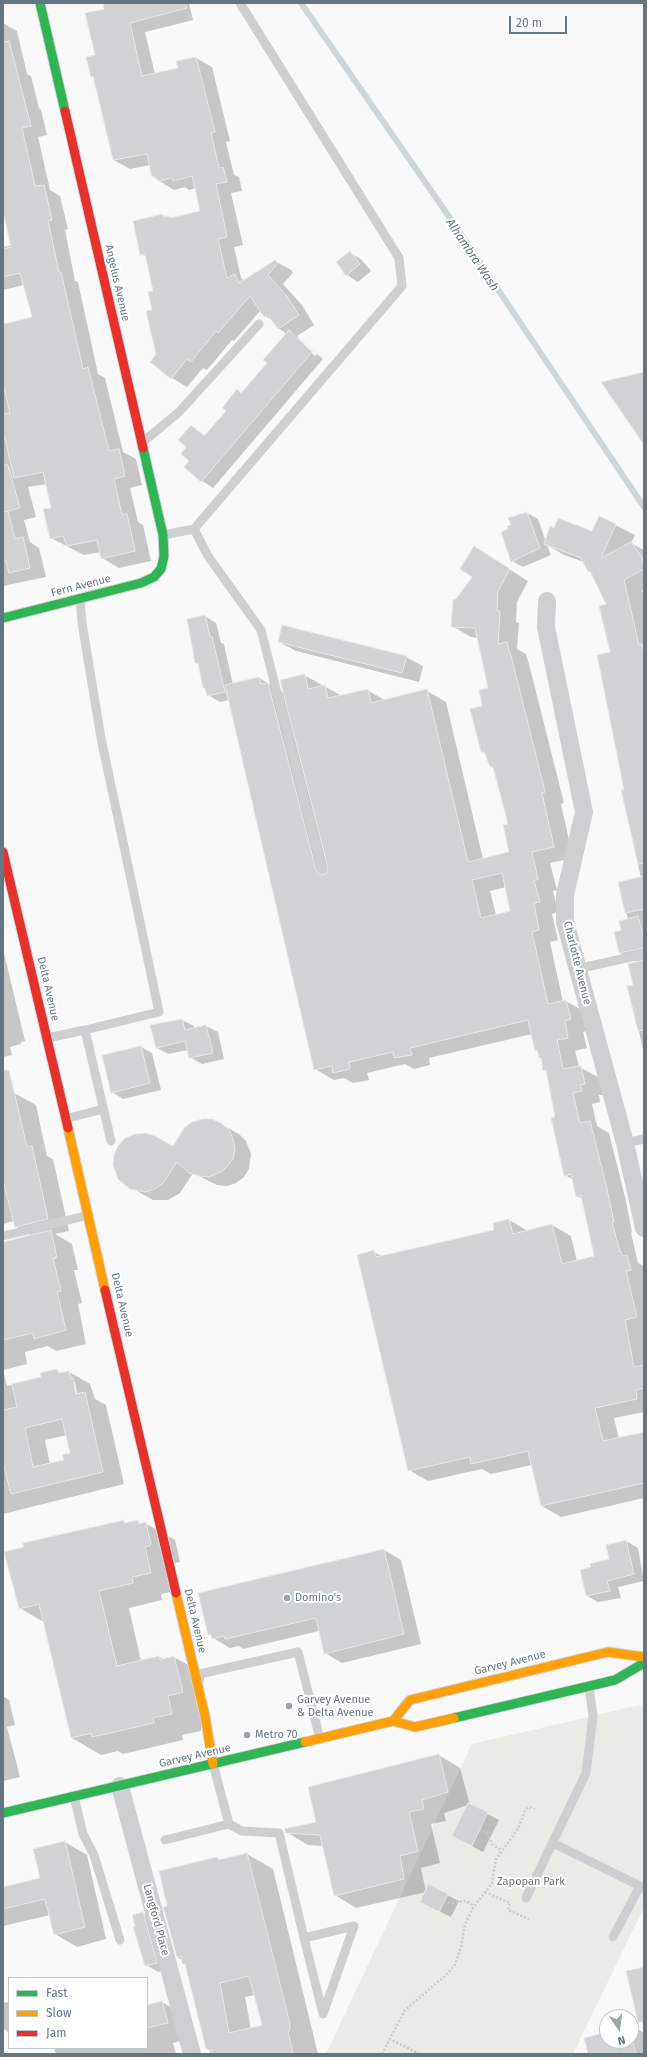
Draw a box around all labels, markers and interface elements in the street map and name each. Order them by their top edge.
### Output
scale bar [511,8,569,34]
text: 20 m [516,16,542,30]
water label: Alhambra Wash [442,216,502,294]
street label: Angelus Avenue [102,243,132,323]
street label: Fern Avenue [50,572,112,600]
street label: Charlotte Avenue [560,920,594,1006]
street label: Delta Avenue [34,956,62,1022]
street label: Delta Avenue [108,1272,136,1338]
street label: Delta Avenue [181,1588,209,1654]
place label: Domino's [295,1591,341,1605]
marker: Domino's [282,1593,292,1603]
street label: Garvey Avenue [473,1648,547,1678]
place label: Garvey Avenue & Delta Avenue [297,1693,374,1719]
marker: Garvey Avenue & Delta Avenue [284,1701,294,1711]
place label: Metro 70 [255,1728,298,1742]
marker: Metro 70 [242,1730,252,1740]
street label: Garvey Avenue [158,1741,232,1771]
park label: Zapopan Park [497,1875,565,1889]
street label: Langford Place [140,1883,172,1957]
legend [8,1977,148,2049]
text: Fast [46,1986,68,2000]
text: Slow [46,2006,72,2020]
north arrow [599,2009,639,2049]
text: Jam [46,2026,66,2040]
text: N [617,2033,627,2047]

